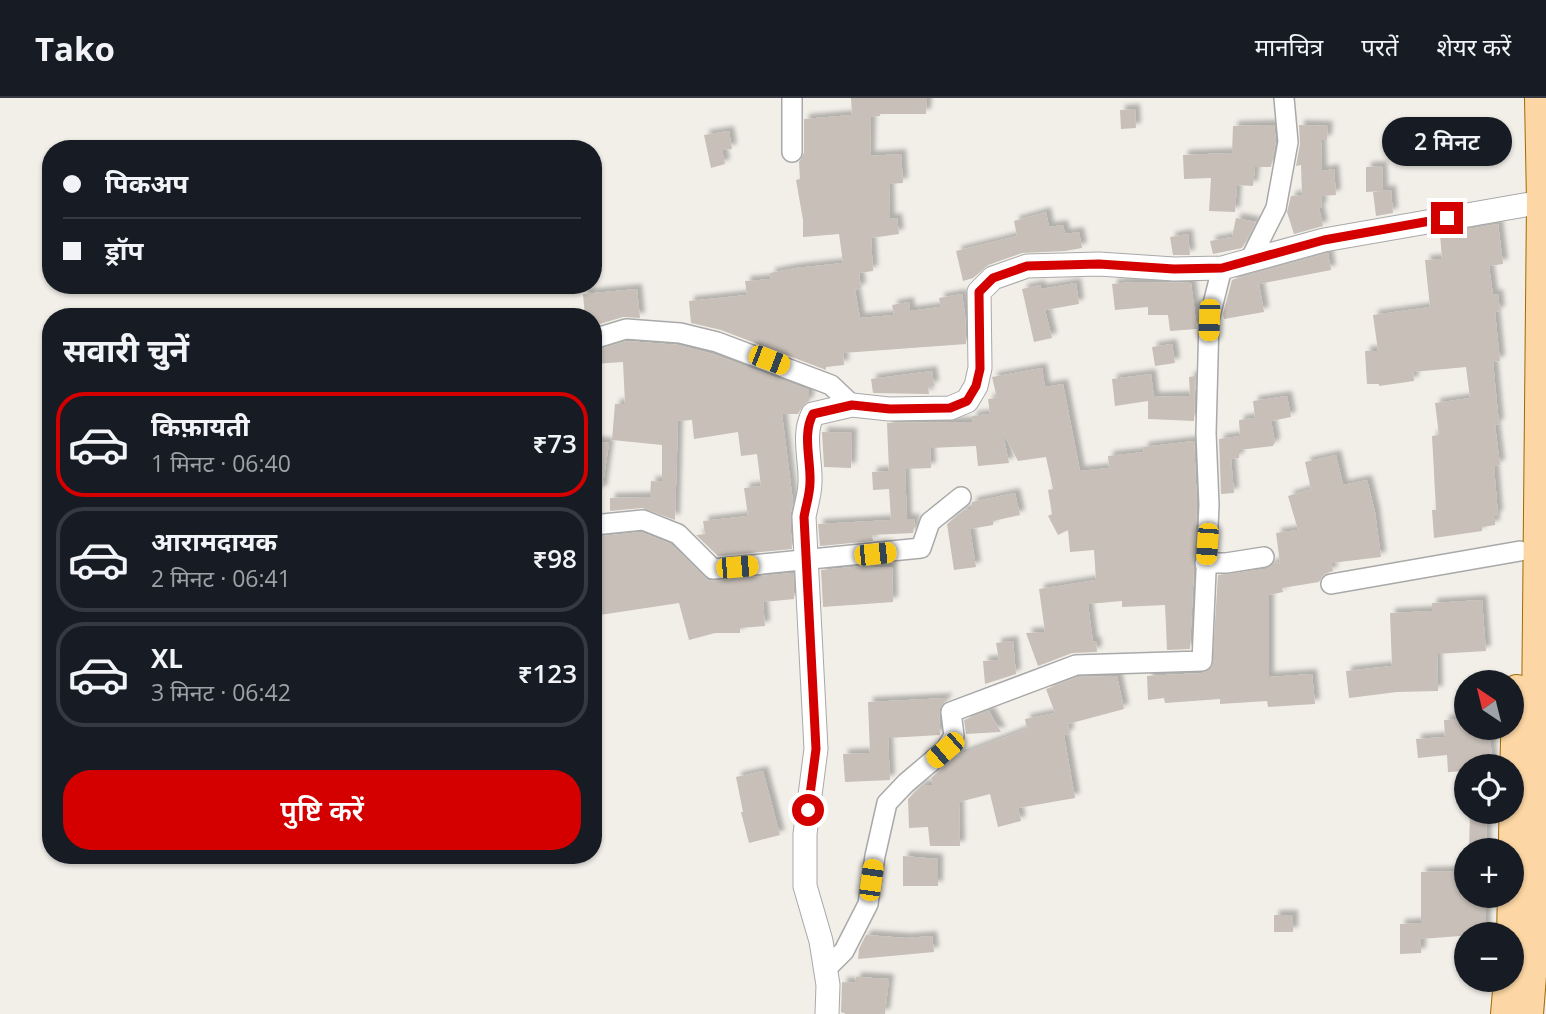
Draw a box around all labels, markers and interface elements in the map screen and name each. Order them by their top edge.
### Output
text: Tako [35,26,115,71]
text: मानचित्र [1255,30,1323,63]
text: परतें [1361,30,1398,63]
text: शेयर करें [1436,30,1511,63]
callout: 2 मिनट [1382,116,1512,166]
text: 2 मिनट [1414,125,1480,157]
text: पिकअप [105,165,188,201]
route end [1431,202,1463,234]
text: ड्रॉप [105,232,143,268]
car [1198,299,1221,341]
text: सवारी चुनें [63,328,189,371]
car [746,343,793,377]
text: किफ़ायती [151,408,250,444]
icon: car [67,413,130,476]
text: ₹73 [533,425,577,461]
text: 1 मिनट · 06:40 [151,447,291,479]
car [1196,522,1219,566]
text: आरामदायक [151,523,277,559]
icon: car [67,528,130,591]
text: ₹98 [533,540,577,576]
car [854,541,897,567]
car [716,555,759,579]
text: 2 मिनट · 06:41 [151,562,291,594]
text: XL [151,640,183,676]
icon: car [67,643,130,706]
text: ₹123 [518,655,577,691]
north arrow [1454,670,1524,740]
map controls [1454,670,1524,992]
text: 3 मिनट · 06:42 [151,676,291,708]
car [923,728,968,772]
button: locate [1454,754,1524,824]
button: पुष्टि करें [63,770,581,850]
route start [792,794,824,826]
button: + [1454,838,1524,908]
car [858,858,885,902]
button: − [1454,922,1524,992]

